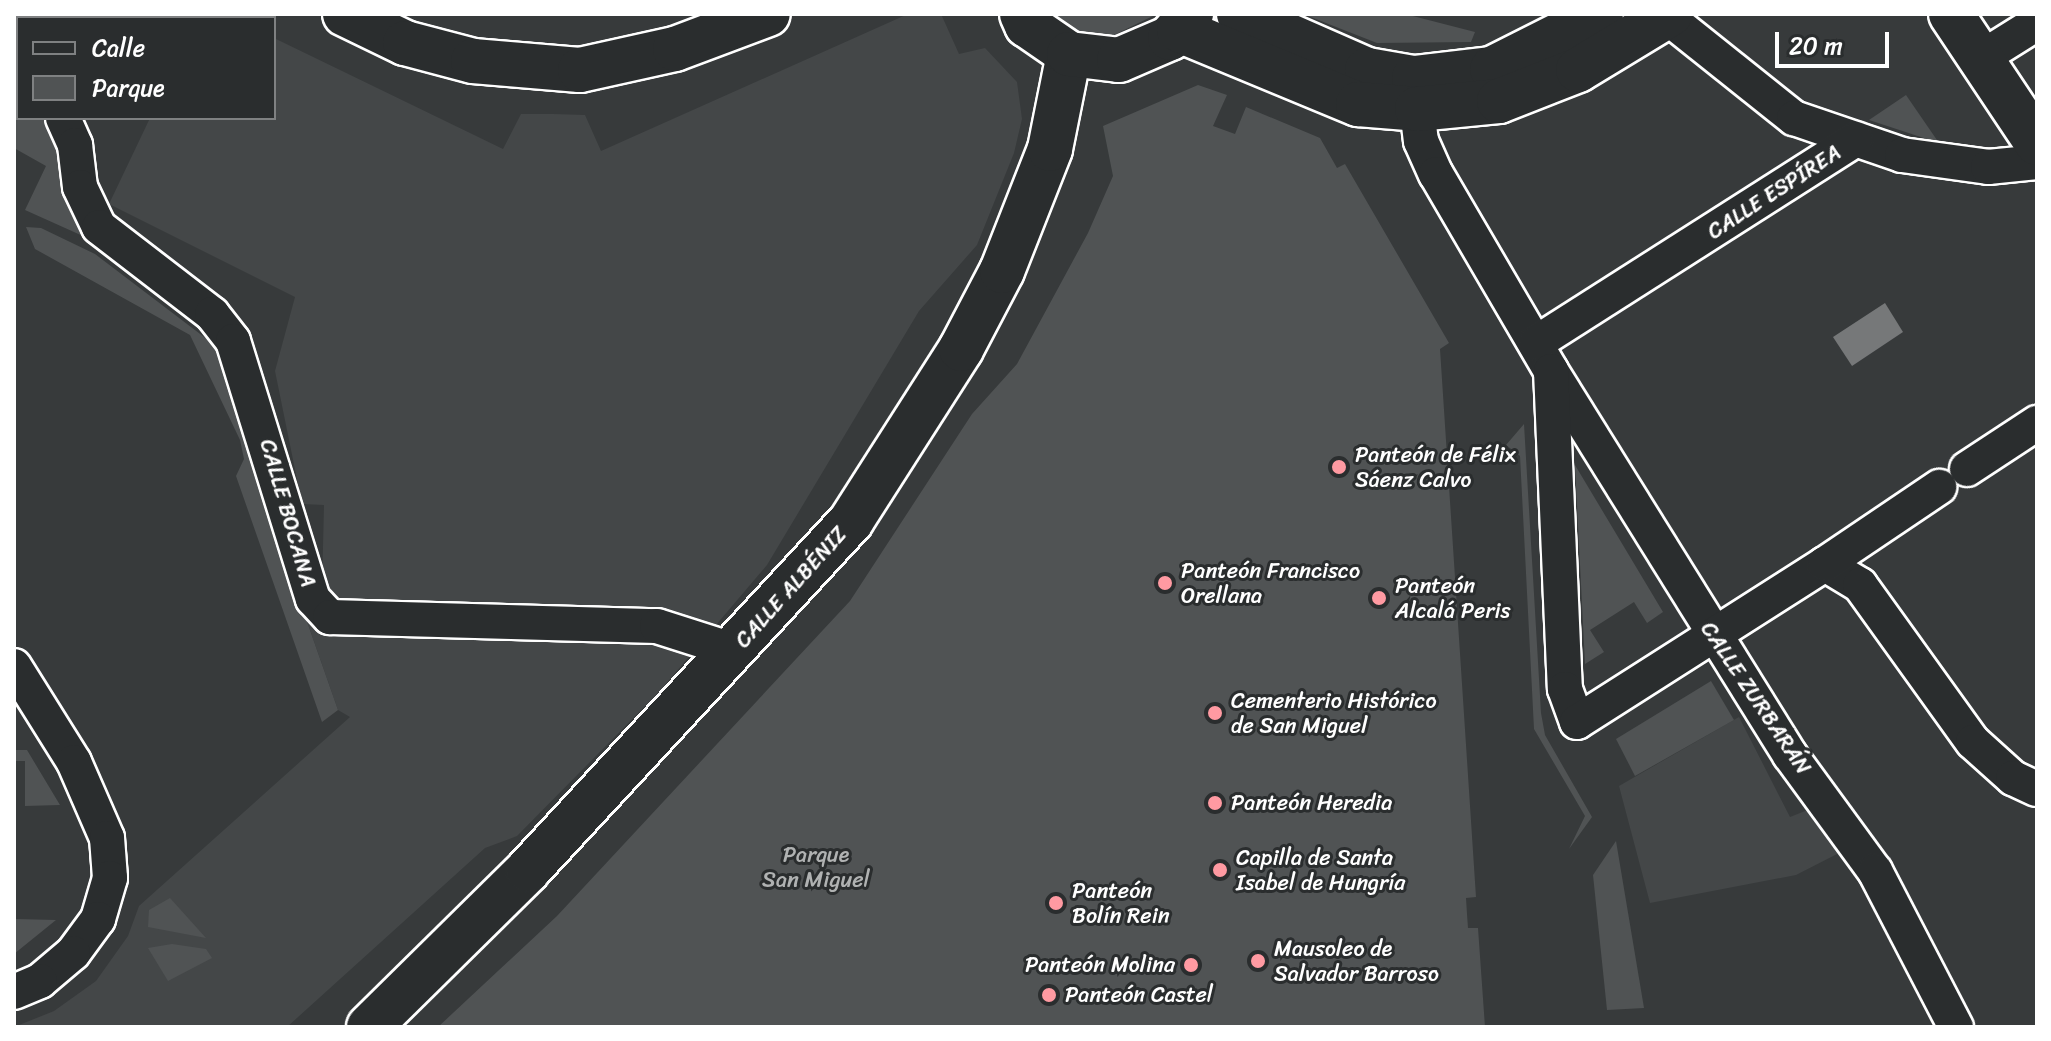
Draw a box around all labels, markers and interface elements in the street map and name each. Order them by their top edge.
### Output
legend [16,16,276,120]
scale bar [1779,16,1893,66]
text: 20 m [1789,25,1843,67]
text: Calle [92,27,145,69]
text: Parque [92,67,165,109]
street label: CALLE ESPÍREA [1702,139,1846,245]
street label: CALLE BOCANA [254,436,322,590]
place label: Panteón de Félix Sáenz Calvo [1355,441,1517,492]
marker: Panteón de Félix Sáenz Calvo [1330,458,1348,476]
street label: CALLE ALBÉNIZ [730,521,852,653]
place label: Panteón Francisco Orellana [1181,557,1360,608]
place label: Panteón Alcalá Peris [1395,572,1511,624]
marker: Panteón Francisco Orellana [1156,574,1174,592]
marker: Panteón Alcalá Peris [1370,589,1388,607]
street label: CALLE ZURBARÁN [1695,616,1817,780]
place label: Cementerio Histórico de San Miguel [1231,687,1437,738]
marker: Cementerio Histórico de San Miguel [1206,704,1224,722]
place label: Panteón Heredia [1231,790,1393,816]
marker: Panteón Heredia [1206,794,1224,812]
park label: Parque San Miguel [763,841,869,892]
place label: Capilla de Santa Isabel de Hungría [1236,844,1406,896]
marker: Capilla de Santa Isabel de Hungría [1211,861,1229,879]
place label: Panteón Bolín Rein [1072,877,1170,928]
marker: Panteón Bolín Rein [1047,894,1065,912]
place label: Mausoleo de Salvador Barroso [1274,935,1438,986]
place label: Panteón Molina [1025,952,1175,978]
marker: Mausoleo de Salvador Barroso [1249,952,1267,970]
marker: Panteón Molina [1182,956,1200,974]
place label: Panteón Castel [1065,982,1213,1008]
marker: Panteón Castel [1040,986,1058,1004]

